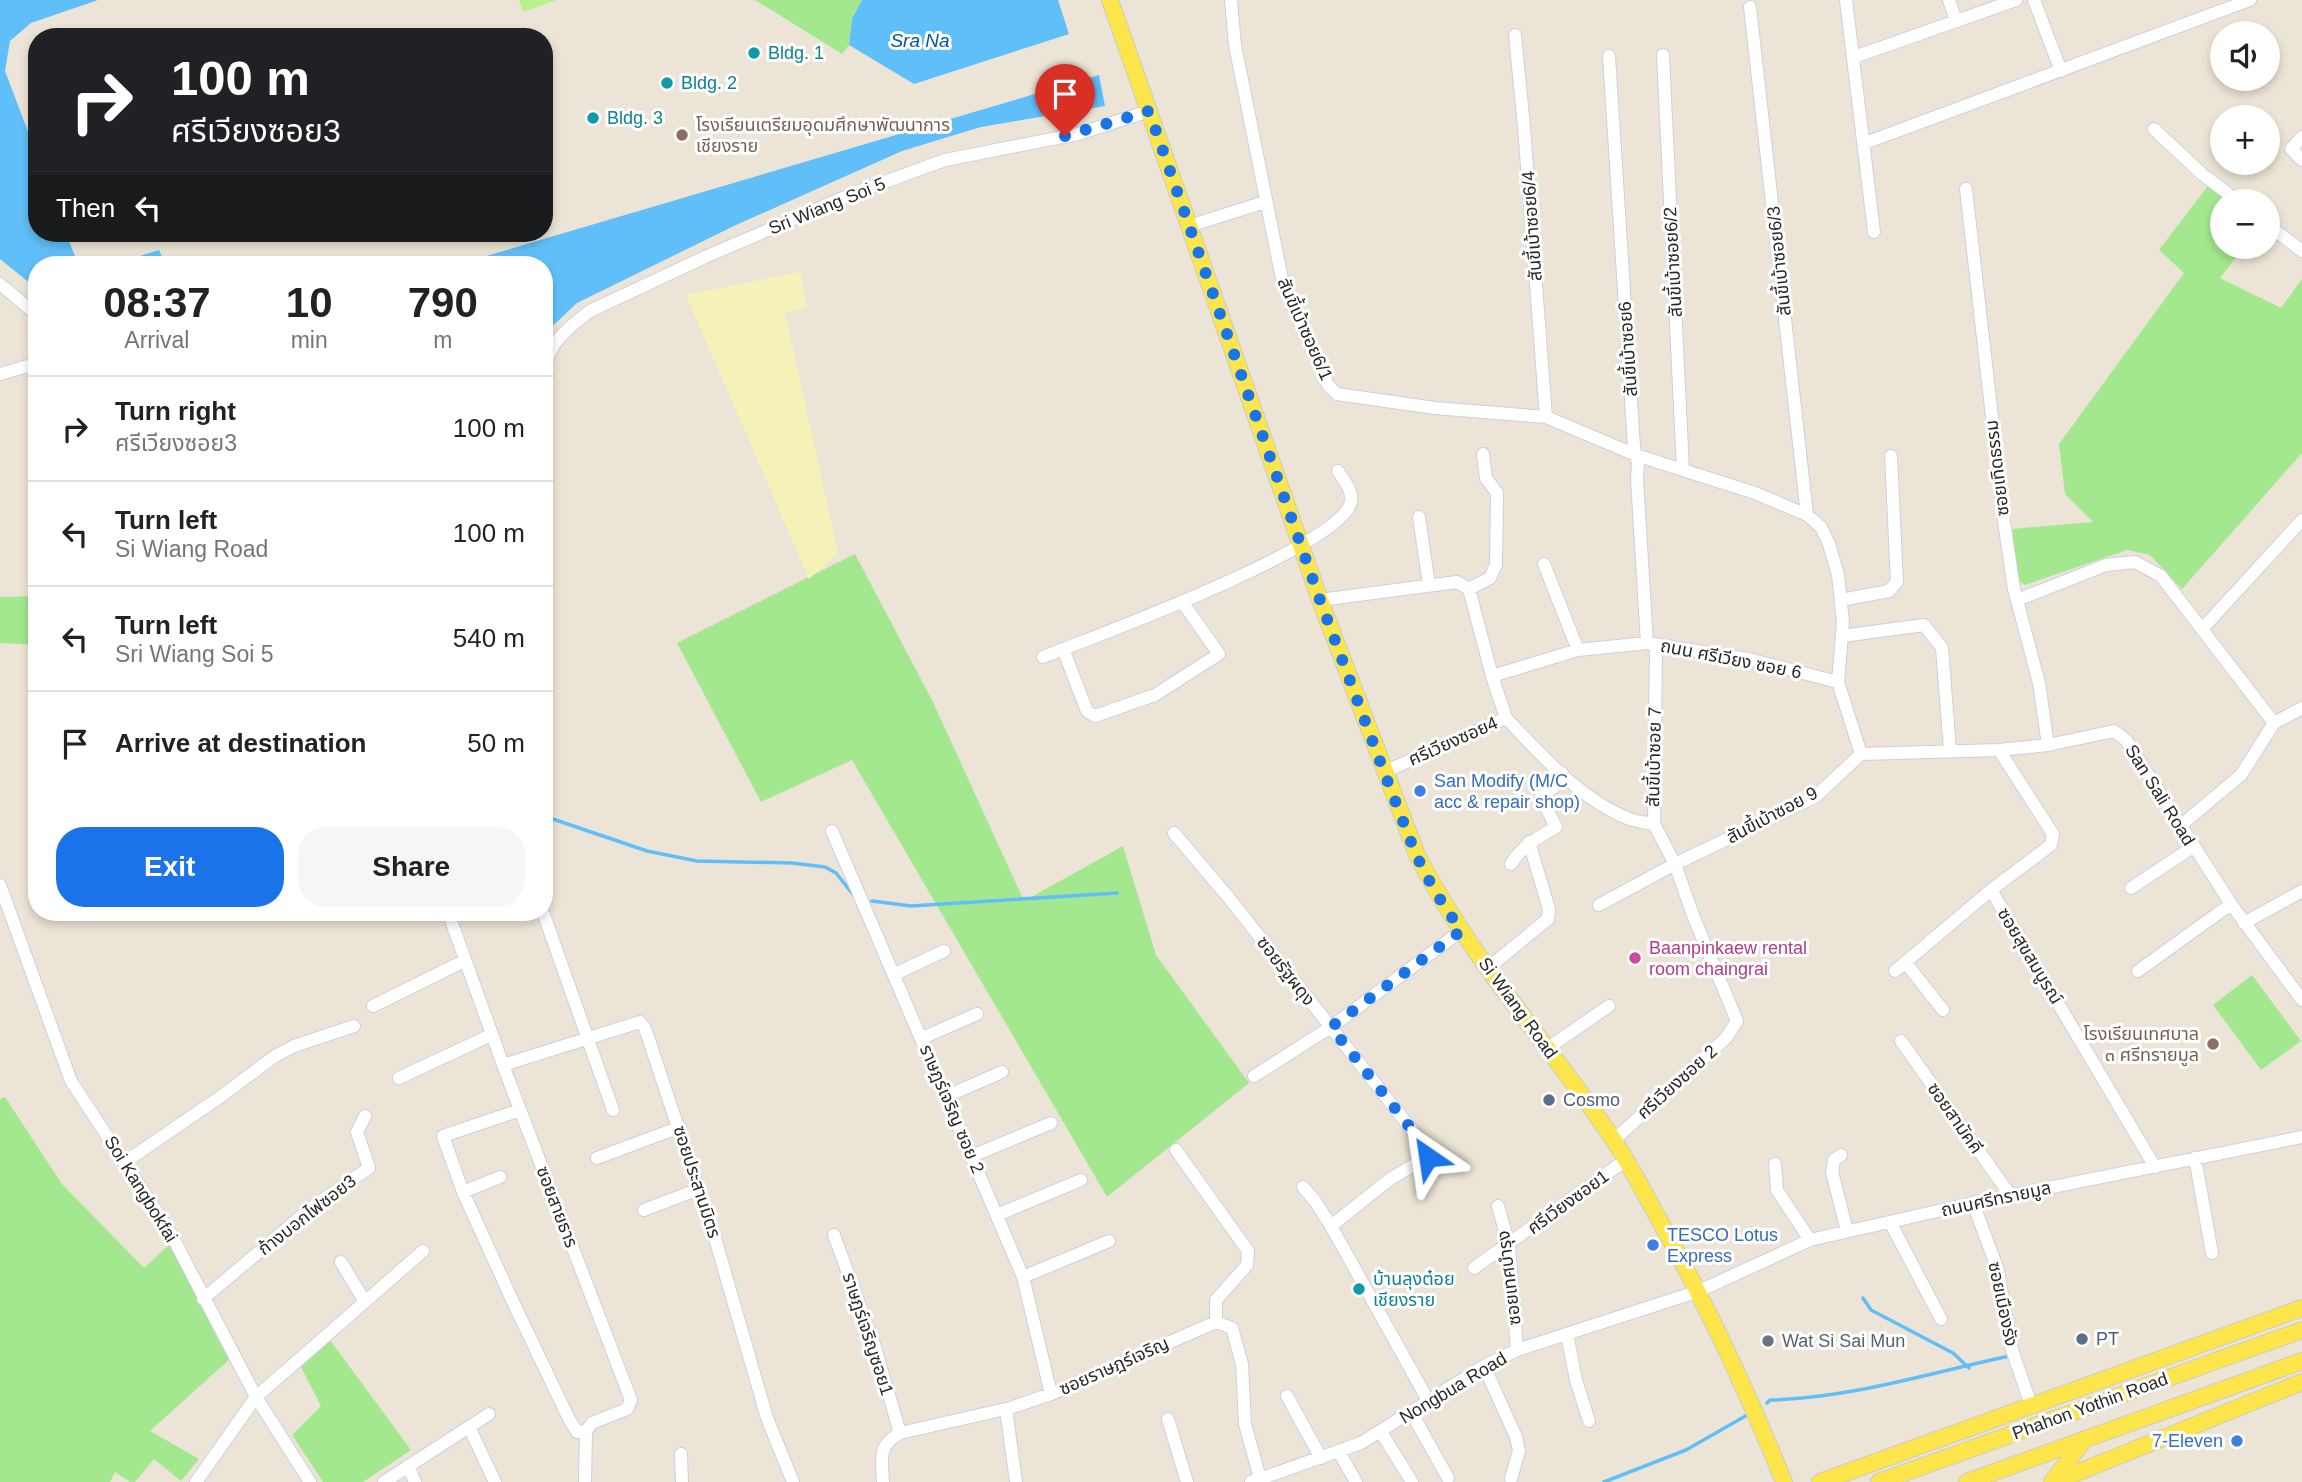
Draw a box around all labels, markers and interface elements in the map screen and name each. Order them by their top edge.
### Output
map controls [2210,21,2280,259]
button: sound [2210,21,2280,91]
water label: Sra Na [890,30,950,51]
place label: Bldg. 1 [768,43,824,63]
marker: Bldg. 1 [746,45,762,61]
text: 100 m [171,51,310,105]
icon: right [56,56,147,147]
pin [1035,64,1095,136]
place label: Bldg. 2 [681,73,737,93]
marker: Bldg. 2 [659,75,675,91]
icon: arrive [1046,75,1084,113]
button: + [2210,105,2280,175]
place label: Bldg. 3 [607,108,663,128]
marker: Bldg. 3 [585,110,601,126]
text: ศรีเวียงซอย3 [171,113,341,149]
place label: โรงเรียนเตรียมอุดมศึกษาพัฒนาการ เชียงราย [696,115,950,156]
marker: โรงเรียนเตรียมอุดมศึกษาพัฒนาการ เชียงราย [674,127,690,143]
street label: สันขี้เบ้าซอย6/4 [1515,170,1546,282]
street label: Sri Wiang Soi 5 [766,173,888,239]
icon: left [129,189,167,227]
button: − [2210,189,2280,259]
text: Then [56,193,115,223]
street label: สันขี้เบ้าซอย6/3 [1760,205,1795,317]
street label: สันขี้เบ้าซอย6/2 [1657,206,1686,318]
street label: สันขี้เบ้าซอย6/1 [1273,273,1339,384]
text: 08:37 [103,279,211,326]
text: 10 [286,279,333,326]
text: 790 [408,279,478,326]
street label: สันขี้เบ้าซอย6 [1612,301,1641,398]
text: Arrival [124,327,189,353]
text: min [291,327,328,353]
text: m [433,327,452,353]
text: Turn right [115,396,236,426]
icon: right [56,410,94,448]
text: 100 m [453,413,525,443]
street label: ซอยเทิดธรรม [1981,419,2013,517]
text: ศรีเวียงซอย3 [115,430,237,456]
text: Turn left [115,505,217,535]
icon: left [56,515,94,553]
text: 100 m [453,518,525,548]
text: Si Wiang Road [115,536,268,562]
text: Turn left [115,610,217,640]
icon: left [56,620,94,658]
text: 540 m [453,623,525,653]
street label: ถนน ศรีเวียง ซอย 6 [1659,636,1803,682]
text: Sri Wiang Soi 5 [115,641,274,667]
street label: สันขี้เบ้าซอย 7 [1640,707,1665,807]
street label: ศรีเวียงซอย4 [1405,712,1501,770]
icon: arrive [56,725,94,763]
text: Arrive at destination [115,728,366,758]
text: 50 m [467,728,525,758]
street label: San Sali Road [2121,741,2199,849]
place label: San Modify (M/C acc & repair shop) [1434,771,1580,812]
street label: สันขี้เบ้าซอย 9 [1722,780,1821,847]
marker: San Modify (M/C acc & repair shop) [1412,783,1428,799]
button: Exit [56,827,284,907]
button: Share [298,827,525,907]
street label: ซอยสุขสมบูรณ์ [1992,904,2067,1009]
street label: ซอยรัฐผดุง [1252,932,1319,1010]
place label: Baanpinkaew rental room chaingrai [1649,938,1807,979]
marker: Baanpinkaew rental room chaingrai [1627,950,1643,966]
street label: Si Wiang Road [1475,954,1561,1062]
place label: โรงเรียนเทศบาล ๓ ศรีทรายมูล [2084,1024,2199,1067]
marker: โรงเรียนเทศบาล ๓ ศรีทรายมูล [2205,1036,2221,1052]
street label: ศรีเวียงซอย 2 [1633,1041,1721,1123]
street label: ราษฎร์เจริญ ซอย 2 [916,1042,988,1176]
street label: ซอยสามัคคี [1923,1079,1987,1157]
place label: Cosmo [1563,1090,1620,1110]
marker: Cosmo [1541,1092,1557,1108]
position arrow [1391,1120,1465,1194]
street label: ซอยประสานมิตร [669,1123,725,1241]
street label: Soi Kangbokfai [100,1132,182,1246]
street label: ซอยสายธาร [532,1164,582,1251]
street label: ศรีเวียงซอย1 [1523,1166,1613,1238]
street label: ก้างบอกไฟซอย3 [254,1171,360,1259]
street label: ถนนศรีทรายมูล [1939,1178,2053,1222]
place label: TESCO Lotus Express [1667,1225,1778,1266]
street label: ซอยเทศบำรุง [1493,1229,1526,1326]
marker: TESCO Lotus Express [1645,1237,1661,1253]
street label: ซอยเมืองรัง [1984,1260,2022,1348]
place label: บ้านลุงต๋อย เชียงราย [1373,1269,1455,1310]
street label: ราษฎร์เจริญซอย1 [839,1270,897,1398]
marker: บ้านลุงต๋อย เชียงราย [1351,1281,1367,1297]
place label: PT [2096,1329,2119,1349]
place label: Wat Si Sai Mun [1782,1331,1905,1351]
marker: PT [2074,1331,2090,1347]
street label: ซอยราษฎร์เจริญ [1056,1333,1172,1399]
marker: Wat Si Sai Mun [1760,1333,1776,1349]
street label: Nongbua Road [1396,1348,1510,1428]
street label: Phahon Yothin Road [2009,1369,2171,1443]
place label: 7-Eleven [2152,1431,2223,1451]
marker: 7-Eleven [2229,1433,2245,1449]

